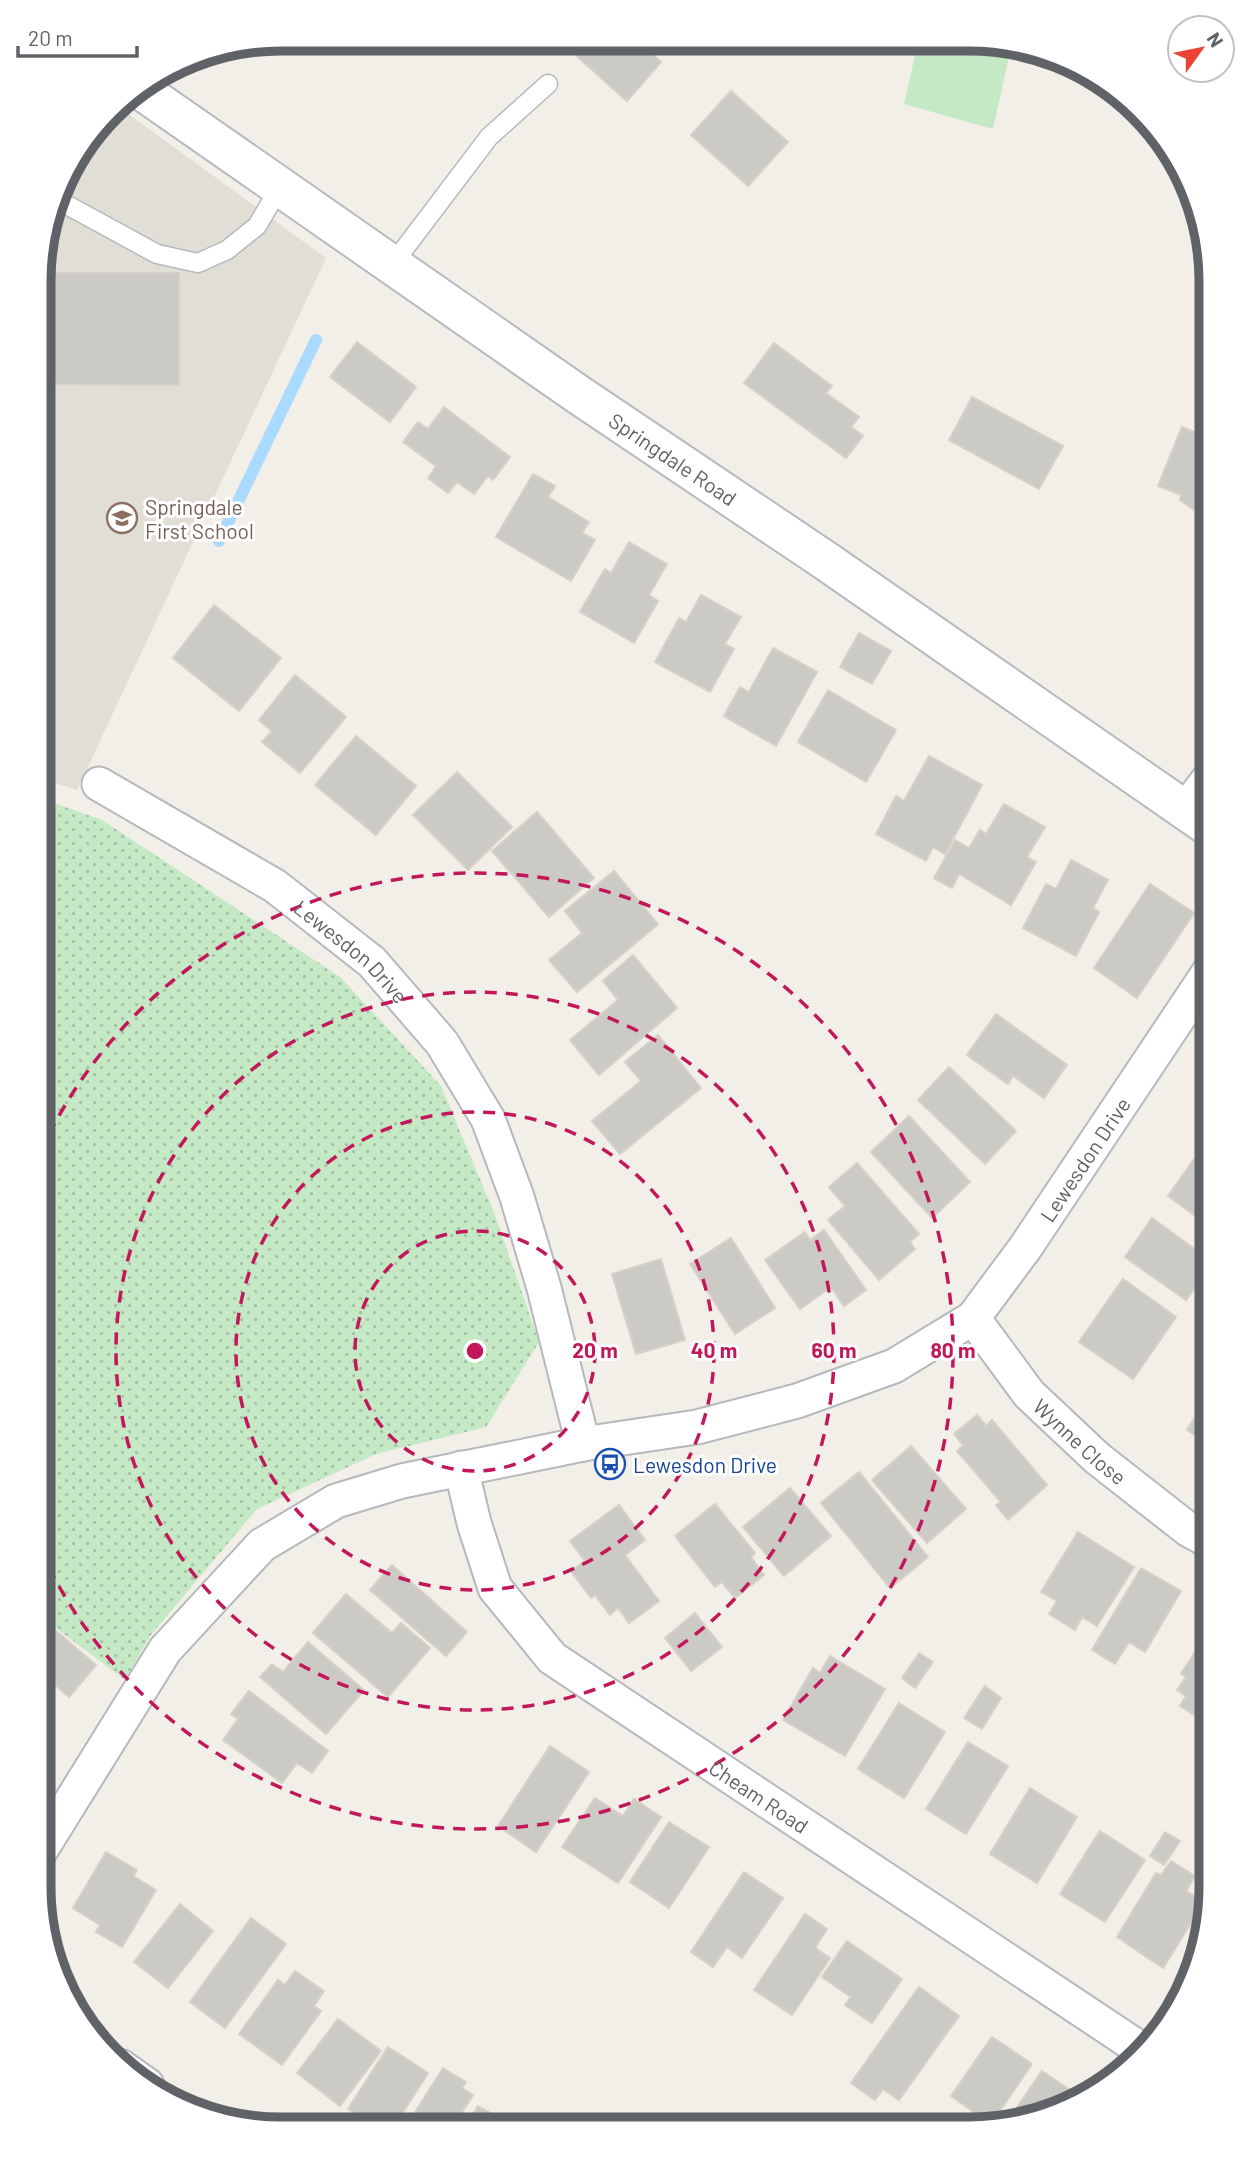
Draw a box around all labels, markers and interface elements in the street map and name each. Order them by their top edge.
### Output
scale bar [18,14,136,58]
north arrow [1166,14,1236,84]
text: 20 m [28,25,73,50]
text: N [1203,28,1229,51]
street label: Springdale Road [605,407,742,510]
place label: Springdale First School [145,494,254,543]
school or university icon: Springdale First School [105,501,139,535]
street label: Lewesdon Drive [290,894,414,1008]
street label: Lewesdon Drive [1034,1092,1135,1226]
text: 20 m [572,1337,618,1362]
text: 40 m [691,1337,737,1362]
text: 60 m [812,1337,856,1362]
text: 80 m [930,1337,976,1362]
centre of rings [463,1339,487,1363]
street label: Wynne Close [1029,1393,1132,1489]
bus stop icon: Lewesdon Drive [593,1447,627,1481]
place label: Lewesdon Drive [633,1452,777,1477]
street label: Cheam Road [705,1754,814,1838]

